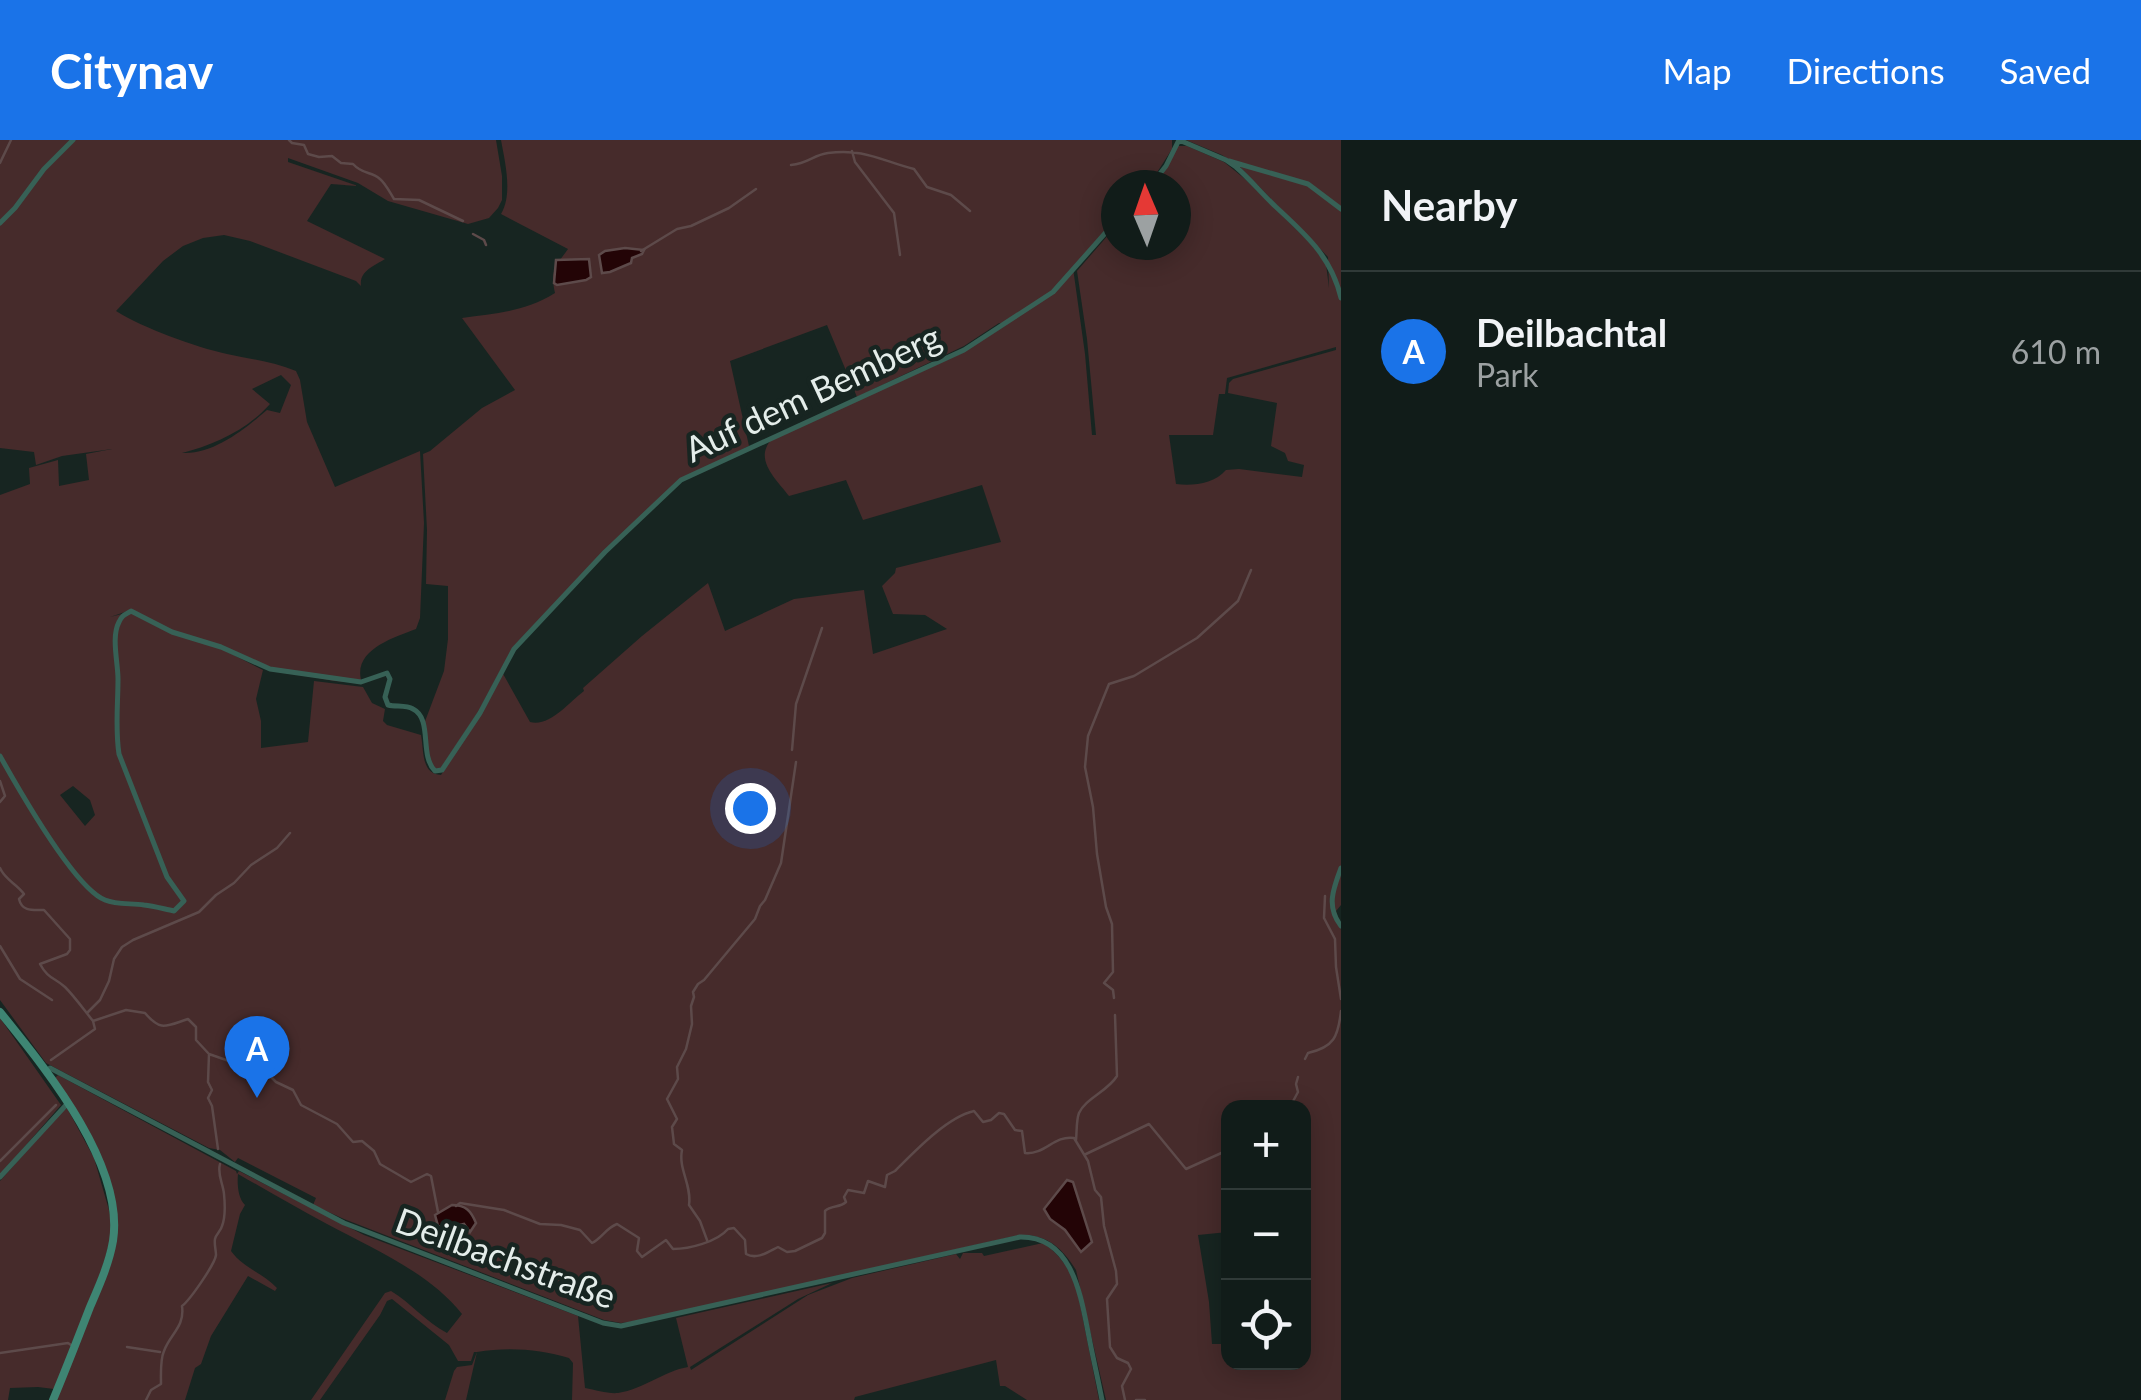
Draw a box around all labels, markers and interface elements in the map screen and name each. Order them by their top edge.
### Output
text: Citynav [50,42,213,99]
text: Map [1663,49,1732,91]
text: Directions [1787,49,1945,91]
text: Saved [2000,49,2091,91]
north arrow [1101,170,1191,260]
text: Nearby [1381,180,1518,230]
text: Deilbachtal [1476,309,1667,355]
street label: Auf dem Bemberg [677,314,947,470]
text: A [1402,332,1425,371]
text: 610 m [2011,332,2101,371]
text: Park [1476,355,1539,394]
your location [725,783,776,834]
pin: A [224,1016,290,1098]
map controls [1221,1100,1311,1370]
button: + [1221,1100,1311,1190]
button: − [1221,1190,1311,1280]
street label: Deilbachstraße [390,1198,622,1316]
button: locate [1221,1280,1311,1370]

